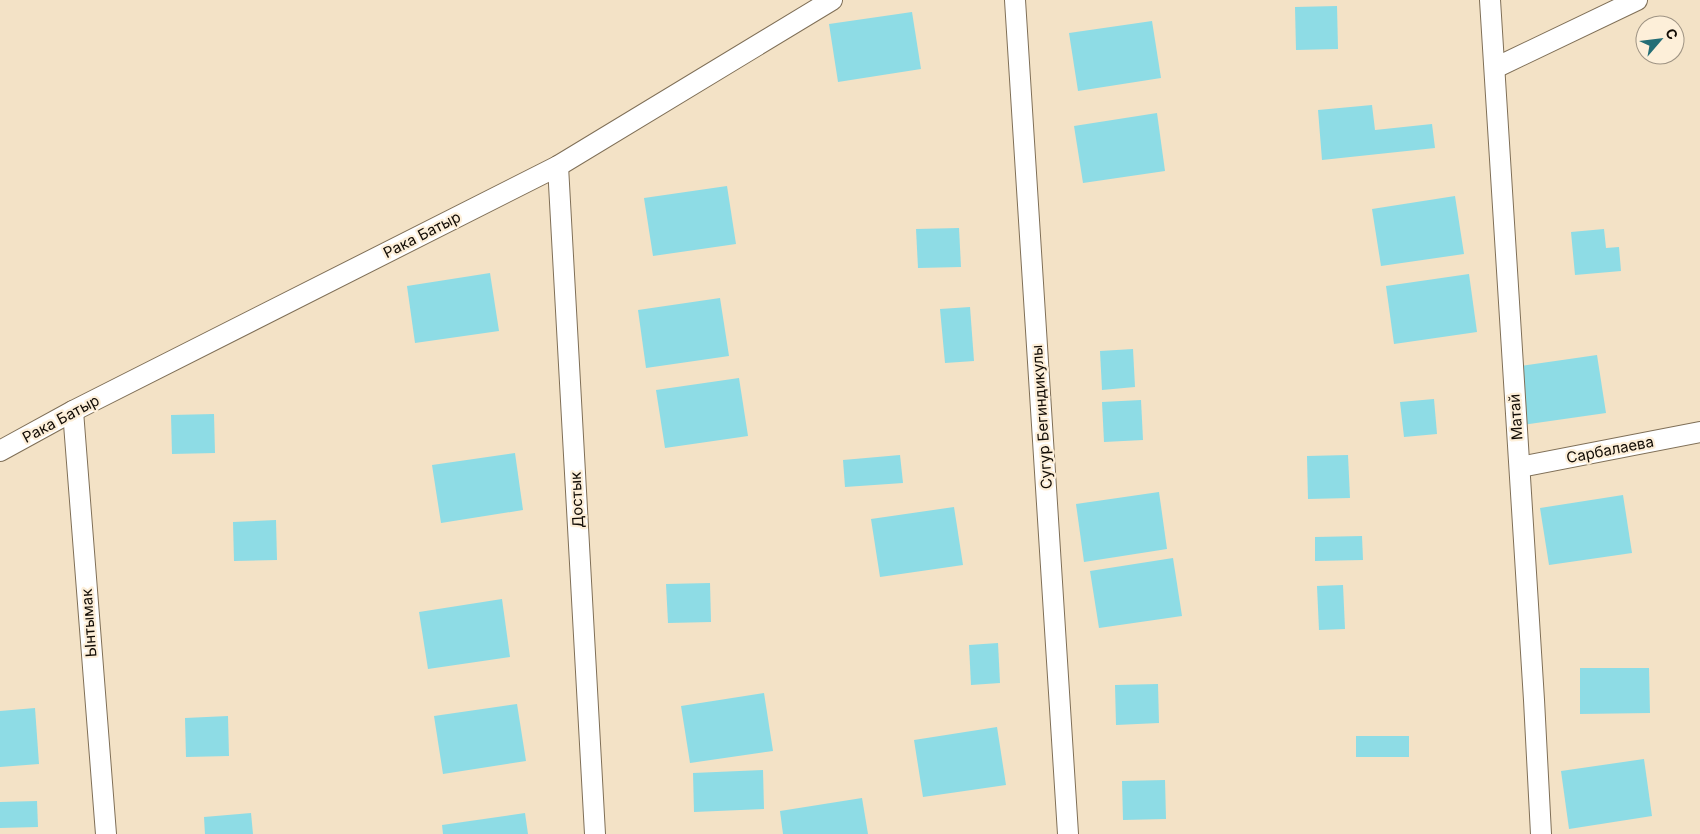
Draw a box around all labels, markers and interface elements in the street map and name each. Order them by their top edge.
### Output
north arrow [1635,15,1685,65]
text: С [1662,25,1682,42]
street label: Рака Батыр [380,207,464,262]
street label: Сугур Бегиндикулы [1027,344,1056,490]
street label: Рака Батыр [19,390,102,447]
street label: Матай [1504,393,1527,441]
street label: Сарбалаева [1565,432,1655,467]
street label: Достык [566,471,587,529]
street label: Ынтымак [77,588,100,658]

